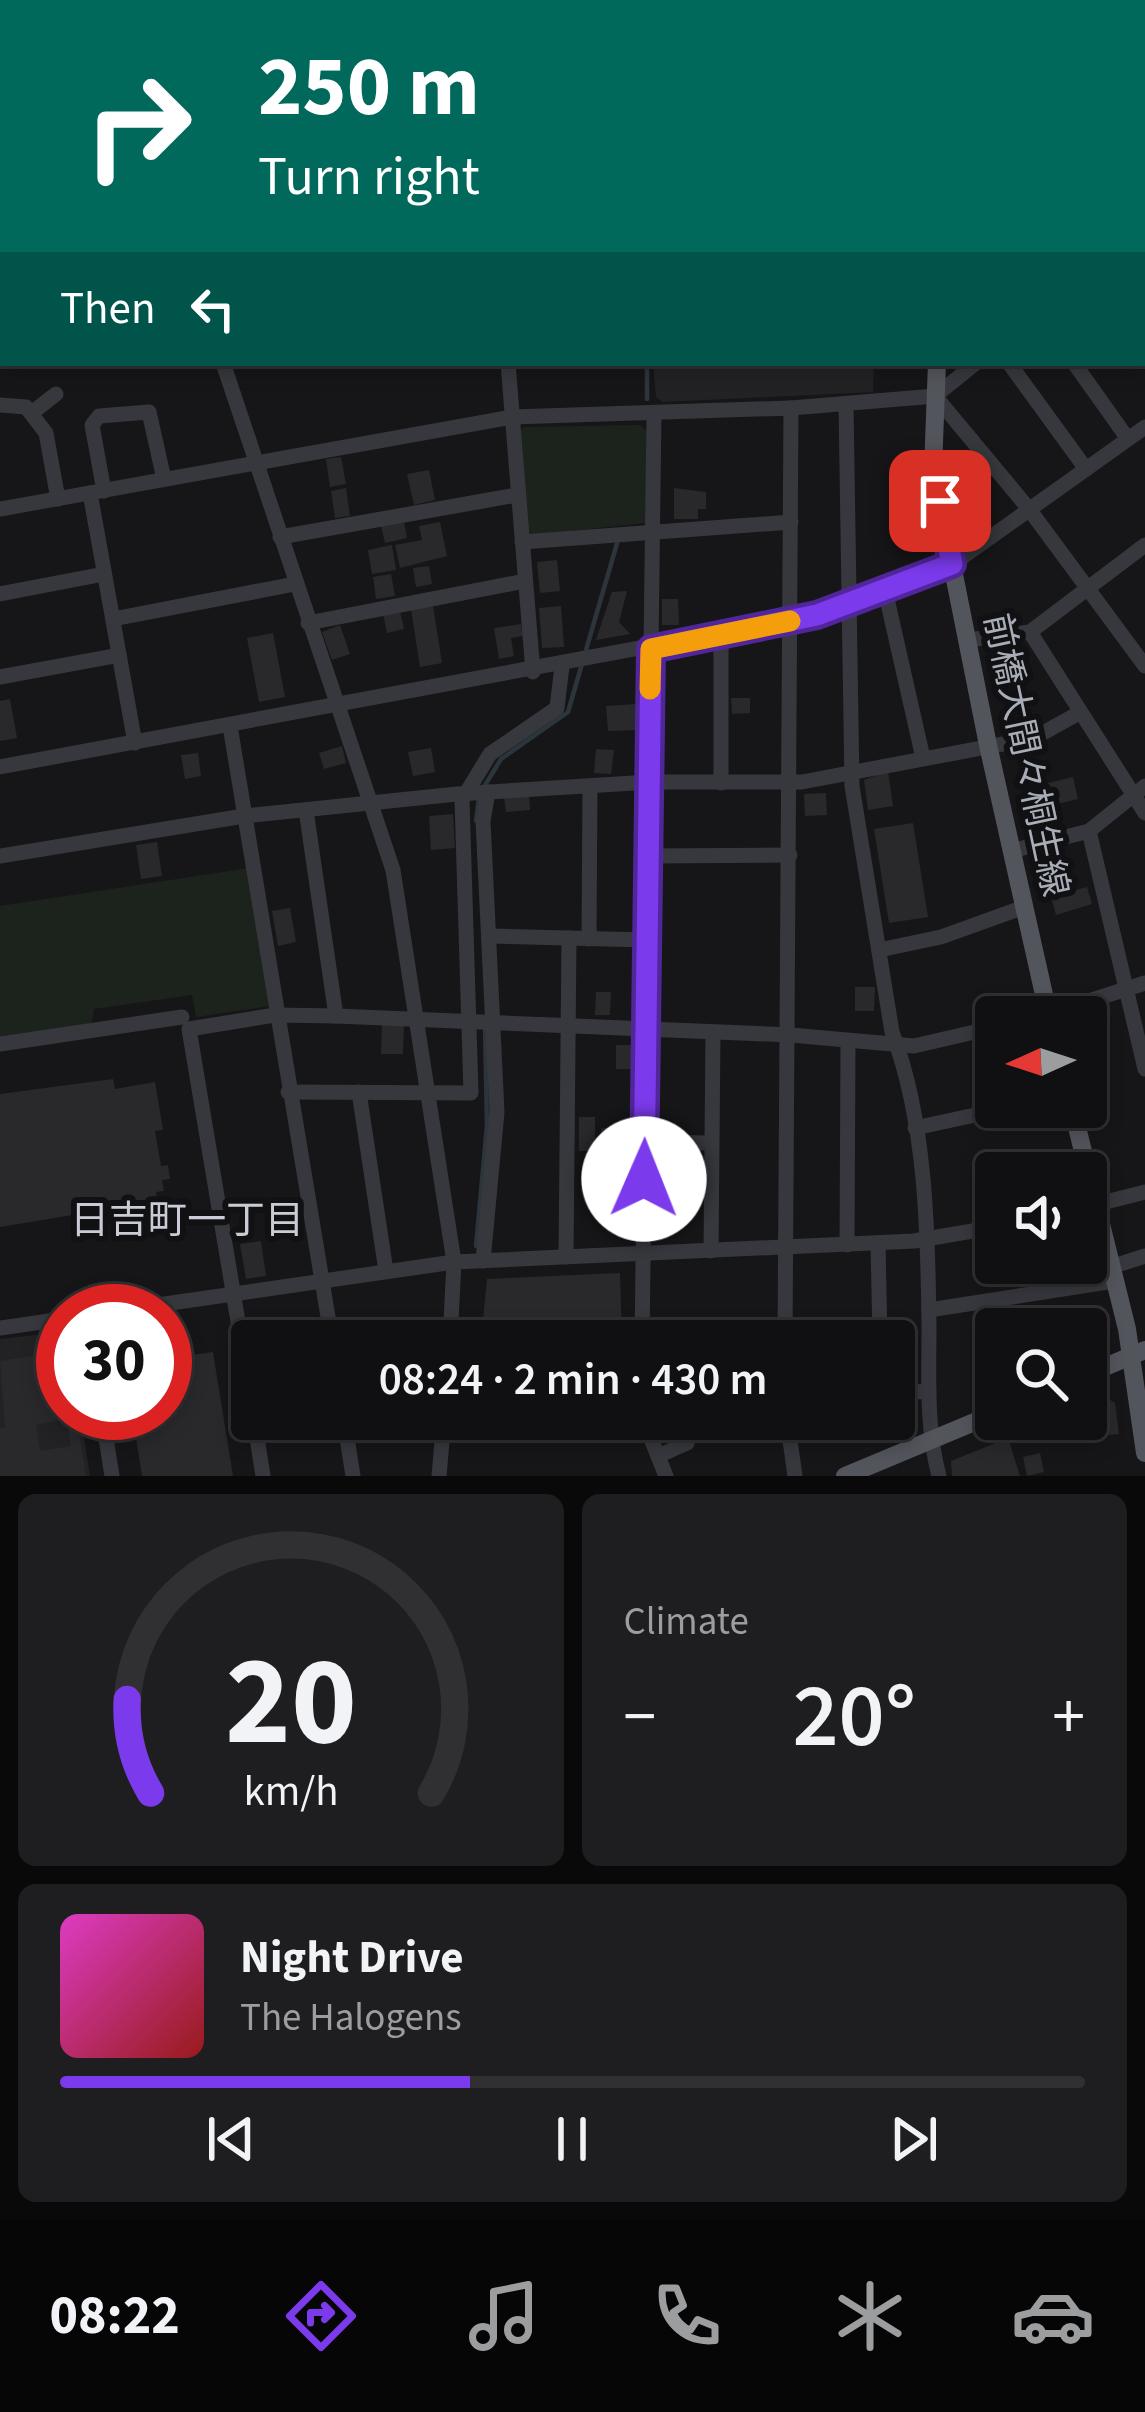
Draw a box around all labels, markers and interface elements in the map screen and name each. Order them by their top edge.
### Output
text: 250 m [258,28,480,148]
icon: right [60,48,216,204]
text: Turn right [258,139,480,216]
icon: left [180,276,246,342]
text: Then [60,277,156,341]
pin [889,450,991,552]
icon: arrive [907,468,973,534]
street label: 前橋大間々桐生線 [971,609,1081,901]
north arrow [975,996,1107,1128]
map controls [975,996,1107,1440]
position arrow [581,1116,707,1242]
button: sound [975,1152,1107,1284]
district label: 日吉町一丁目 [70,1193,304,1249]
speed limit sign: 30 [36,1284,192,1440]
button: search [975,1308,1107,1440]
text: 08:24 · 2 min · 430 m [379,1348,767,1412]
text: Climate [624,1594,749,1650]
text: 20 [225,1614,357,1792]
text: 20° [792,1653,916,1781]
text: − [624,1670,656,1764]
text: + [1052,1670,1085,1764]
text: km/h [243,1761,338,1822]
text: Night Drive [240,1926,464,1990]
text: The Halogens [240,1990,462,2046]
icon: previous [198,2106,264,2172]
icon: pause [539,2106,605,2172]
icon: next [881,2106,947,2172]
icon: directions [279,2274,363,2358]
icon: music [462,2274,546,2358]
icon: phone [645,2274,729,2358]
icon: climate [828,2274,912,2358]
icon: car [1011,2274,1095,2358]
text: 08:22 [50,2278,180,2355]

